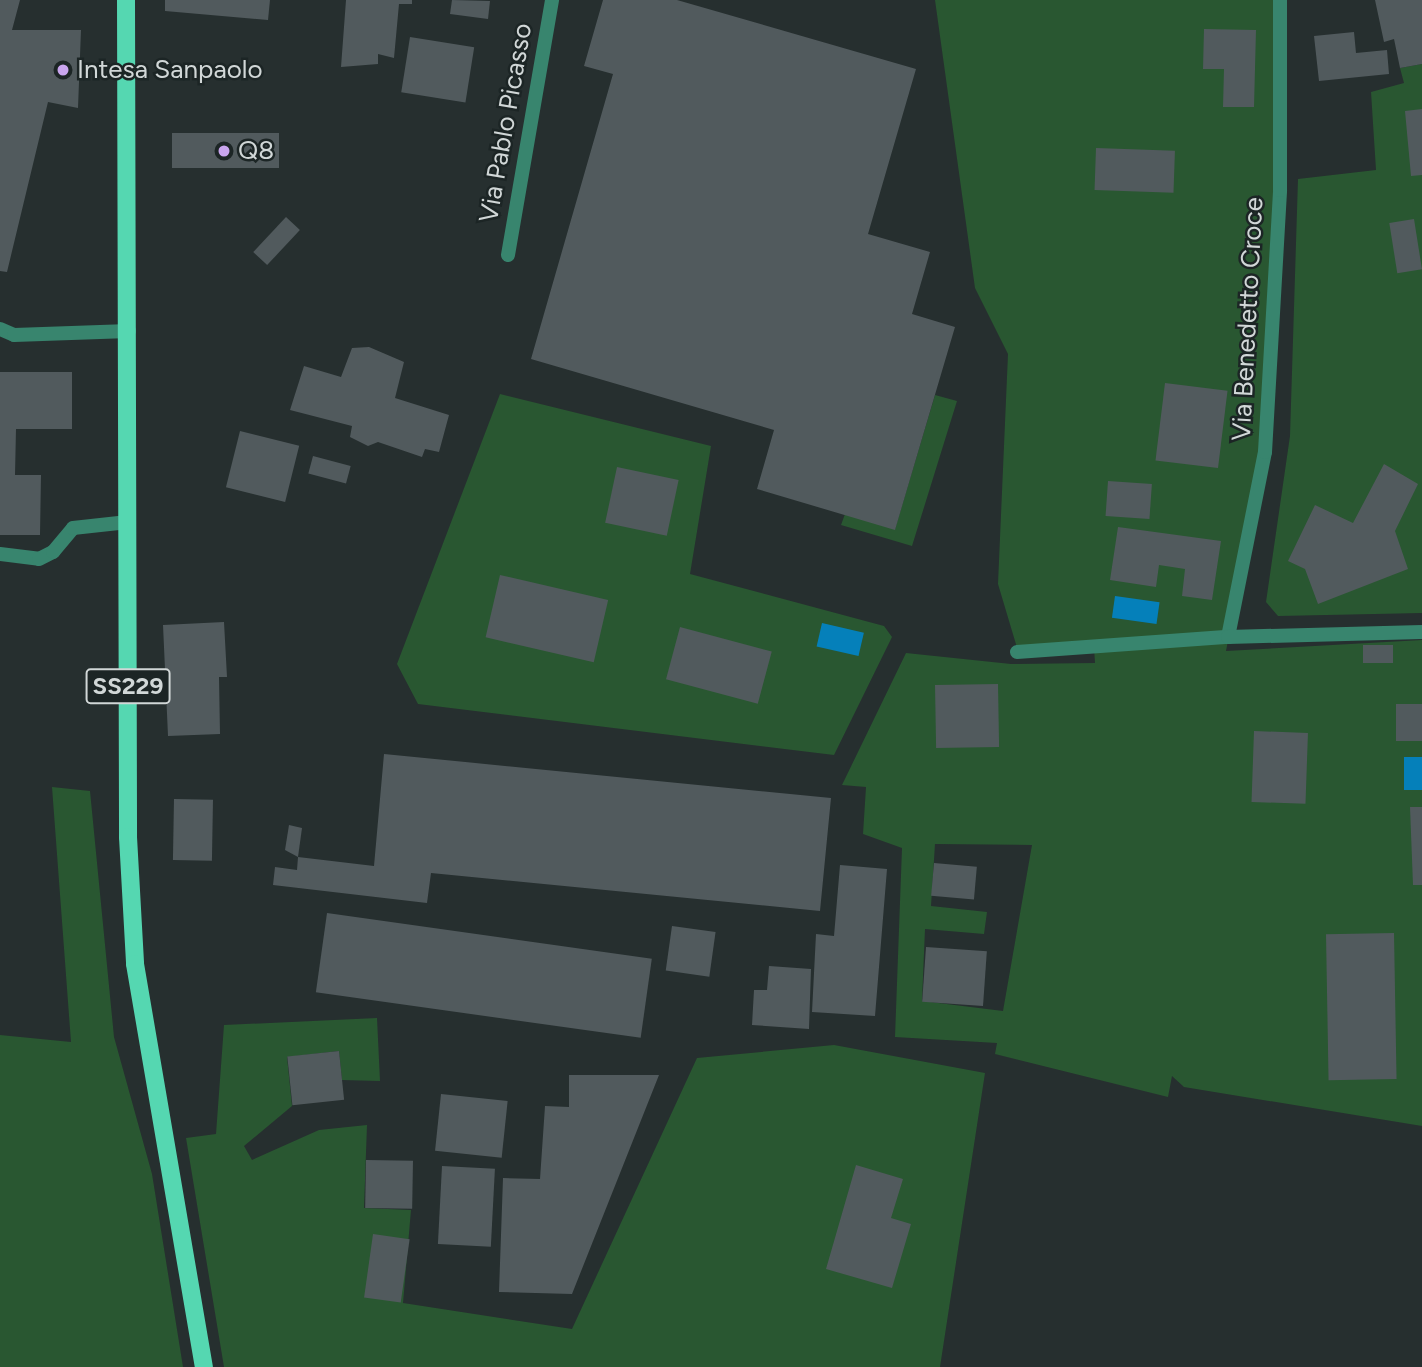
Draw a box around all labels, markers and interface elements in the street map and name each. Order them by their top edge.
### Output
street label: Via Pablo Picasso [473,21,539,225]
place label: Intesa Sanpaolo [77,54,263,86]
marker: Intesa Sanpaolo [55,62,71,78]
place label: Q8 [238,135,274,167]
marker: Q8 [216,143,232,159]
street label: Via Benedetto Croce [1226,196,1270,442]
road number: SS229 [84,666,172,706]

